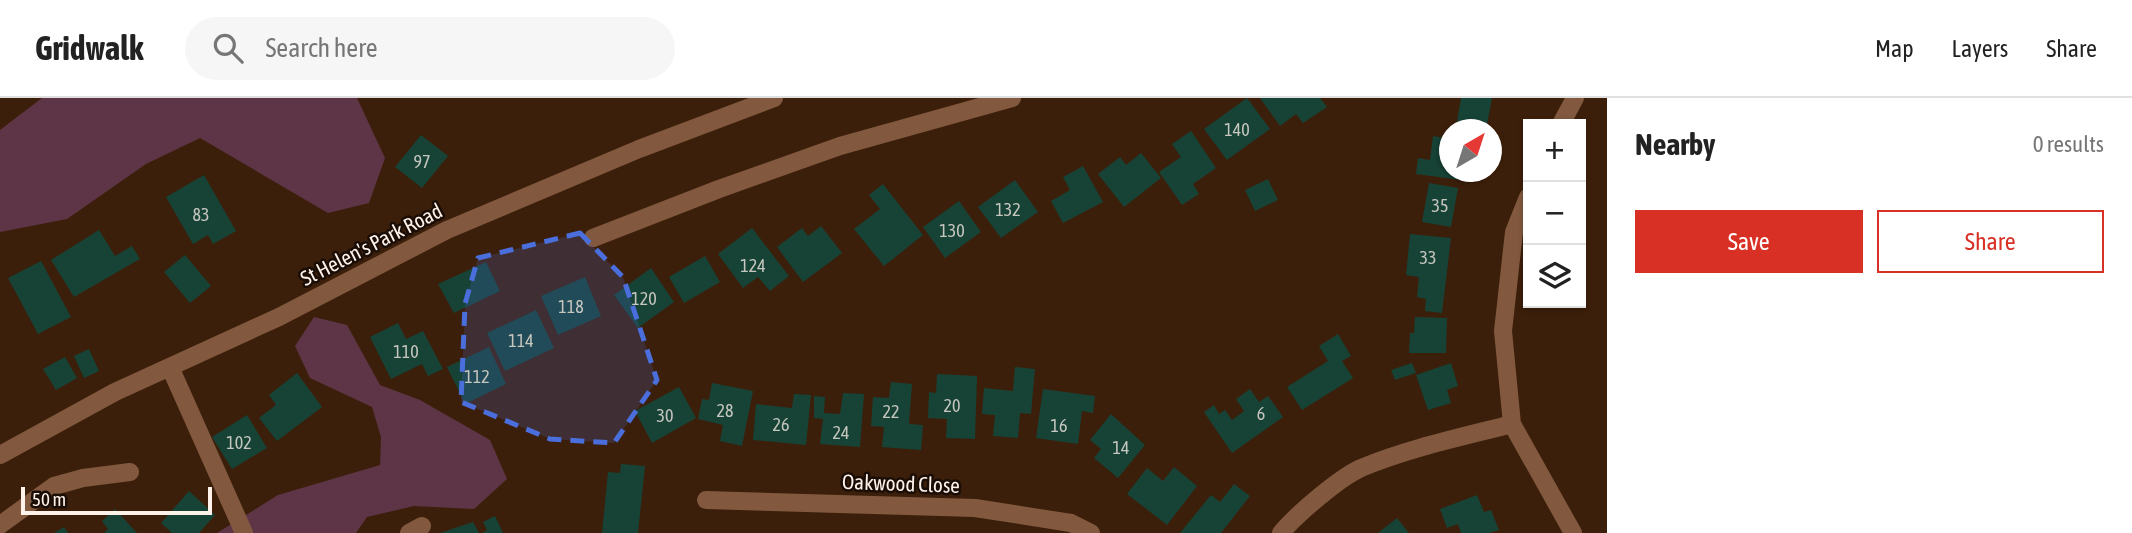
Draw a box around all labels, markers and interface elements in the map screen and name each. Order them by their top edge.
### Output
search box [185,17,675,80]
text: Gridwalk [35,29,143,67]
icon: search [209,29,247,67]
text: Search here [265,33,378,63]
text: Map [1875,35,1914,62]
text: Layers [1952,35,2008,62]
text: Share [2046,35,2097,62]
house number: 140 [1224,119,1250,140]
north arrow [1439,119,1502,182]
map controls [1523,119,1586,308]
button: + [1523,119,1586,182]
text: Nearby [1635,127,1715,161]
text: 0 results [2033,131,2104,157]
house number: 97 [414,151,430,172]
button: − [1523,182,1586,245]
house number: 35 [1432,195,1448,216]
street label: St Helen's Park Road [296,198,446,290]
house number: 132 [995,199,1021,220]
house number: 83 [193,204,209,225]
button: Save [1635,210,1863,273]
button: Share [1877,210,2104,273]
house number: 130 [939,220,965,241]
button: layers [1523,245,1586,308]
house number: 33 [1420,247,1436,268]
house number: 124 [740,255,766,276]
house number: 120 [631,288,657,309]
house number: 118 [558,296,584,317]
house number: 114 [508,330,534,351]
house number: 110 [393,341,419,362]
house number: 112 [464,366,490,387]
house number: 20 [944,395,960,416]
house number: 28 [717,400,733,421]
house number: 22 [883,401,899,422]
house number: 6 [1257,403,1265,424]
house number: 30 [657,405,673,426]
house number: 26 [773,414,789,435]
house number: 16 [1051,415,1067,436]
house number: 24 [833,422,849,443]
house number: 102 [226,432,252,453]
house number: 14 [1113,437,1129,458]
street label: Oakwood Close [842,469,960,497]
scale bar [21,484,212,516]
text: 50 m [32,488,66,510]

